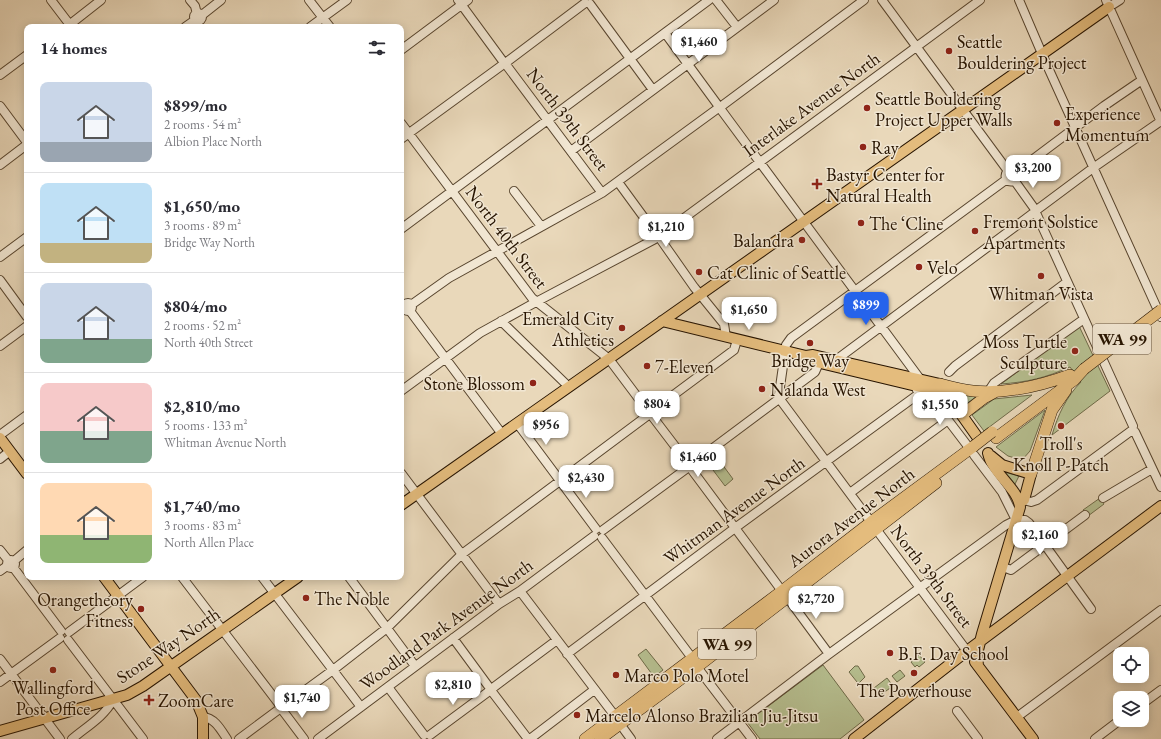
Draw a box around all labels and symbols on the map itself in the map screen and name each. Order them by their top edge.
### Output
pin: $1,460 [666,29,732,63]
place label: Seattle Bouldering Project [957,30,1087,74]
street label: Interlake Avenue North [738,46,884,162]
marker: Seattle Bouldering Project [944,46,954,56]
street label: North 39th Street [522,63,614,175]
place label: Seattle Bouldering Project Upper Walls [875,87,1012,131]
place label: Experience Momentum [1065,102,1149,146]
marker: Seattle Bouldering Project Upper Walls [862,103,872,113]
marker: Experience Momentum [1052,118,1062,128]
place label: Ray [871,136,899,159]
marker: Ray [858,142,868,152]
pin: $3,200 [1000,155,1066,189]
place label: Bastyr Center for Natural Health [826,163,945,207]
marker: Bastyr Center for Natural Health [811,178,823,190]
street label: North 40th Street [461,181,553,293]
place label: Fremont Solstice Apartments [982,210,1098,254]
place label: The ‘Cline [869,212,943,235]
pin: $1,210 [633,214,699,248]
marker: The ‘Cline [856,218,866,228]
marker: Fremont Solstice Apartments [970,226,980,236]
place label: Balandra [733,229,795,252]
marker: Balandra [797,235,807,245]
place label: Velo [927,256,958,279]
place label: Cat Clinic of Seattle [707,261,846,284]
marker: Velo [914,262,924,272]
marker: Cat Clinic of Seattle [694,267,704,277]
marker: Whitman Vista [1036,271,1046,281]
place label: Whitman Vista [989,282,1094,305]
pin: $899 [842,292,890,326]
pin: $1,650 [716,297,782,331]
place label: Emerald City Athletics [522,307,614,351]
marker: Emerald City Athletics [617,323,627,333]
road number: WA 99 [1093,324,1151,354]
place label: Moss Turtle Sculpture [982,330,1067,374]
marker: Bridge Way [805,338,815,348]
marker: Moss Turtle Sculpture [1070,346,1080,356]
place label: Bridge Way [771,349,849,372]
place label: 7-Eleven [655,355,715,378]
marker: 7-Eleven [642,361,652,371]
place label: Stone Blossom [424,372,525,395]
marker: Stone Blossom [528,378,538,388]
place label: Nalanda West [770,378,866,401]
marker: Nalanda West [757,384,767,394]
pin: $804 [633,391,681,425]
pin: $1,550 [907,392,973,426]
pin: $956 [522,412,570,446]
marker: Troll's Knoll P-Patch [1056,421,1066,431]
place label: Troll's Knoll P-Patch [1013,432,1109,476]
pin: $1,460 [665,444,731,478]
street label: Whitman Avenue North [659,451,809,569]
street label: Aurora Avenue North [782,462,919,573]
pin: $2,430 [553,465,619,499]
street label: North 39th Street [886,520,978,632]
pin: $2,160 [1007,522,1073,556]
street label: Woodland Park Avenue North [355,553,537,695]
pin: $2,720 [783,586,849,620]
place label: The Noble [314,587,389,610]
place label: Orangetheory Fitness [37,588,133,632]
marker: The Noble [301,593,311,603]
street label: Stone Way North [112,602,224,688]
marker: Orangetheory Fitness [136,604,146,614]
road number: WA 99 [698,629,756,659]
place label: B.F. Day School [898,642,1009,665]
marker: B.F. Day School [885,648,895,658]
place label: Marco Polo Motel [624,664,749,687]
marker: Wallingford Post Office [48,665,58,675]
marker: The Powerhouse [909,668,919,678]
marker: Marco Polo Motel [611,670,621,680]
pin: $2,810 [420,672,486,706]
place label: Wallingford Post Office [12,676,95,720]
place label: The Powerhouse [856,679,972,702]
pin: $1,740 [269,685,335,719]
place label: ZoomCare [158,689,234,712]
marker: ZoomCare [143,694,155,706]
place label: Marcelo Alonso Brazilian Jiu-Jitsu [585,704,819,727]
marker: Marcelo Alonso Brazilian Jiu-Jitsu [572,710,582,720]

